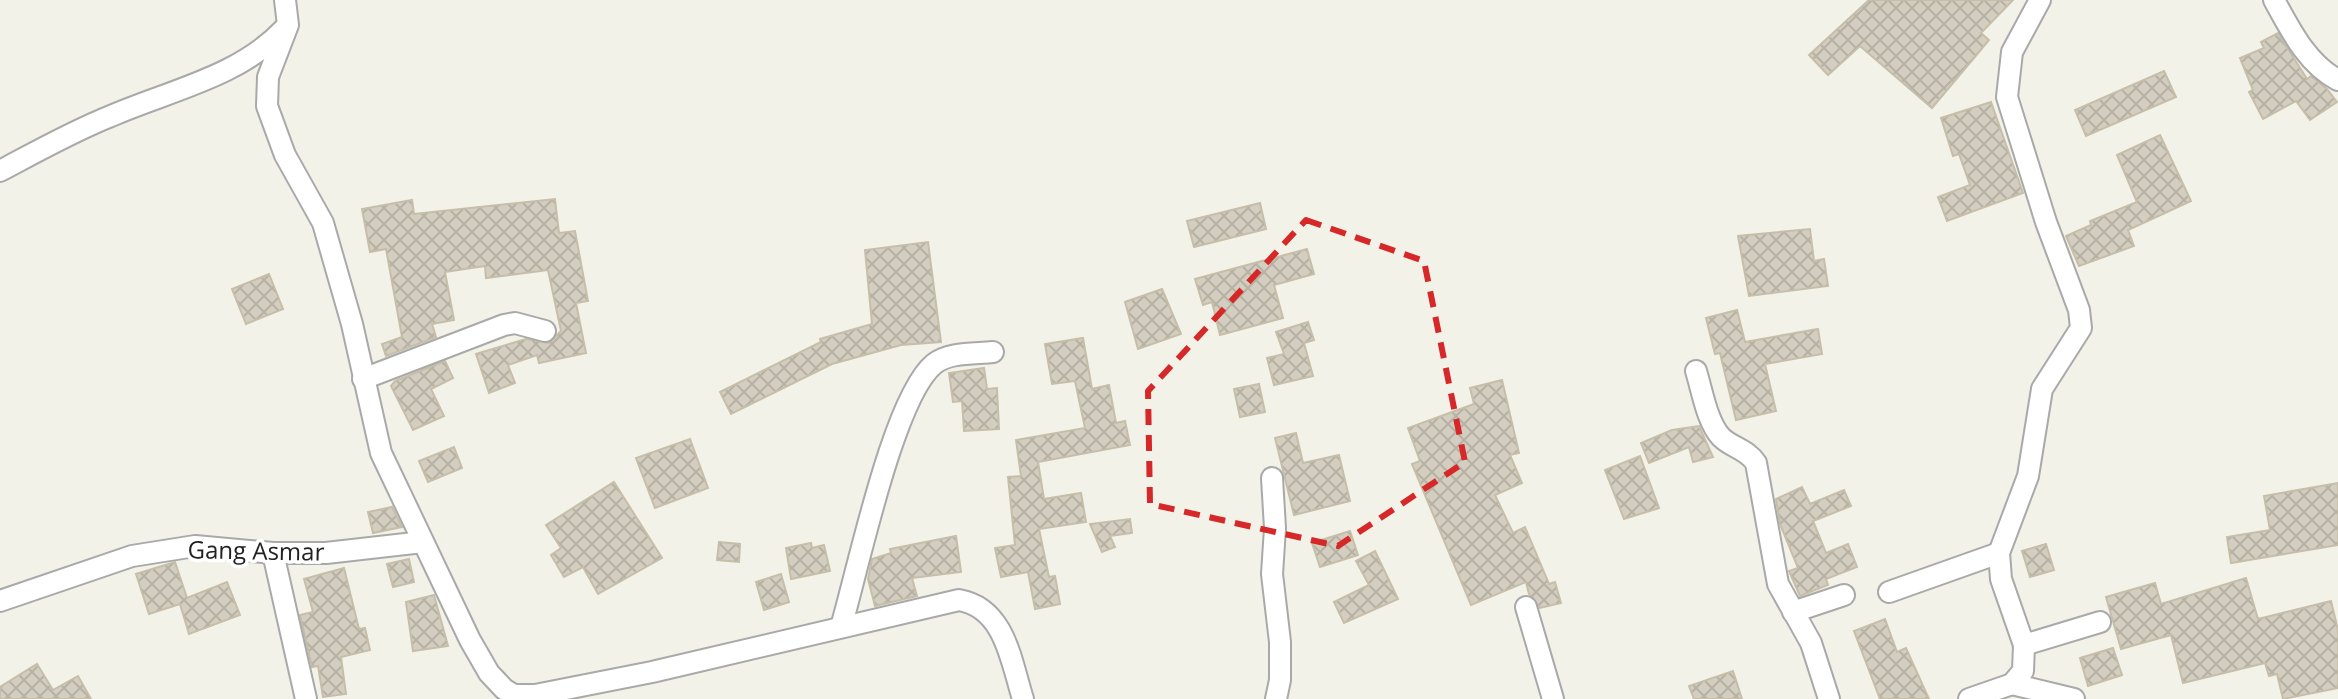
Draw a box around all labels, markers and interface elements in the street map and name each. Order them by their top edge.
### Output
street label: Gang Asmar [187,532,325,568]

